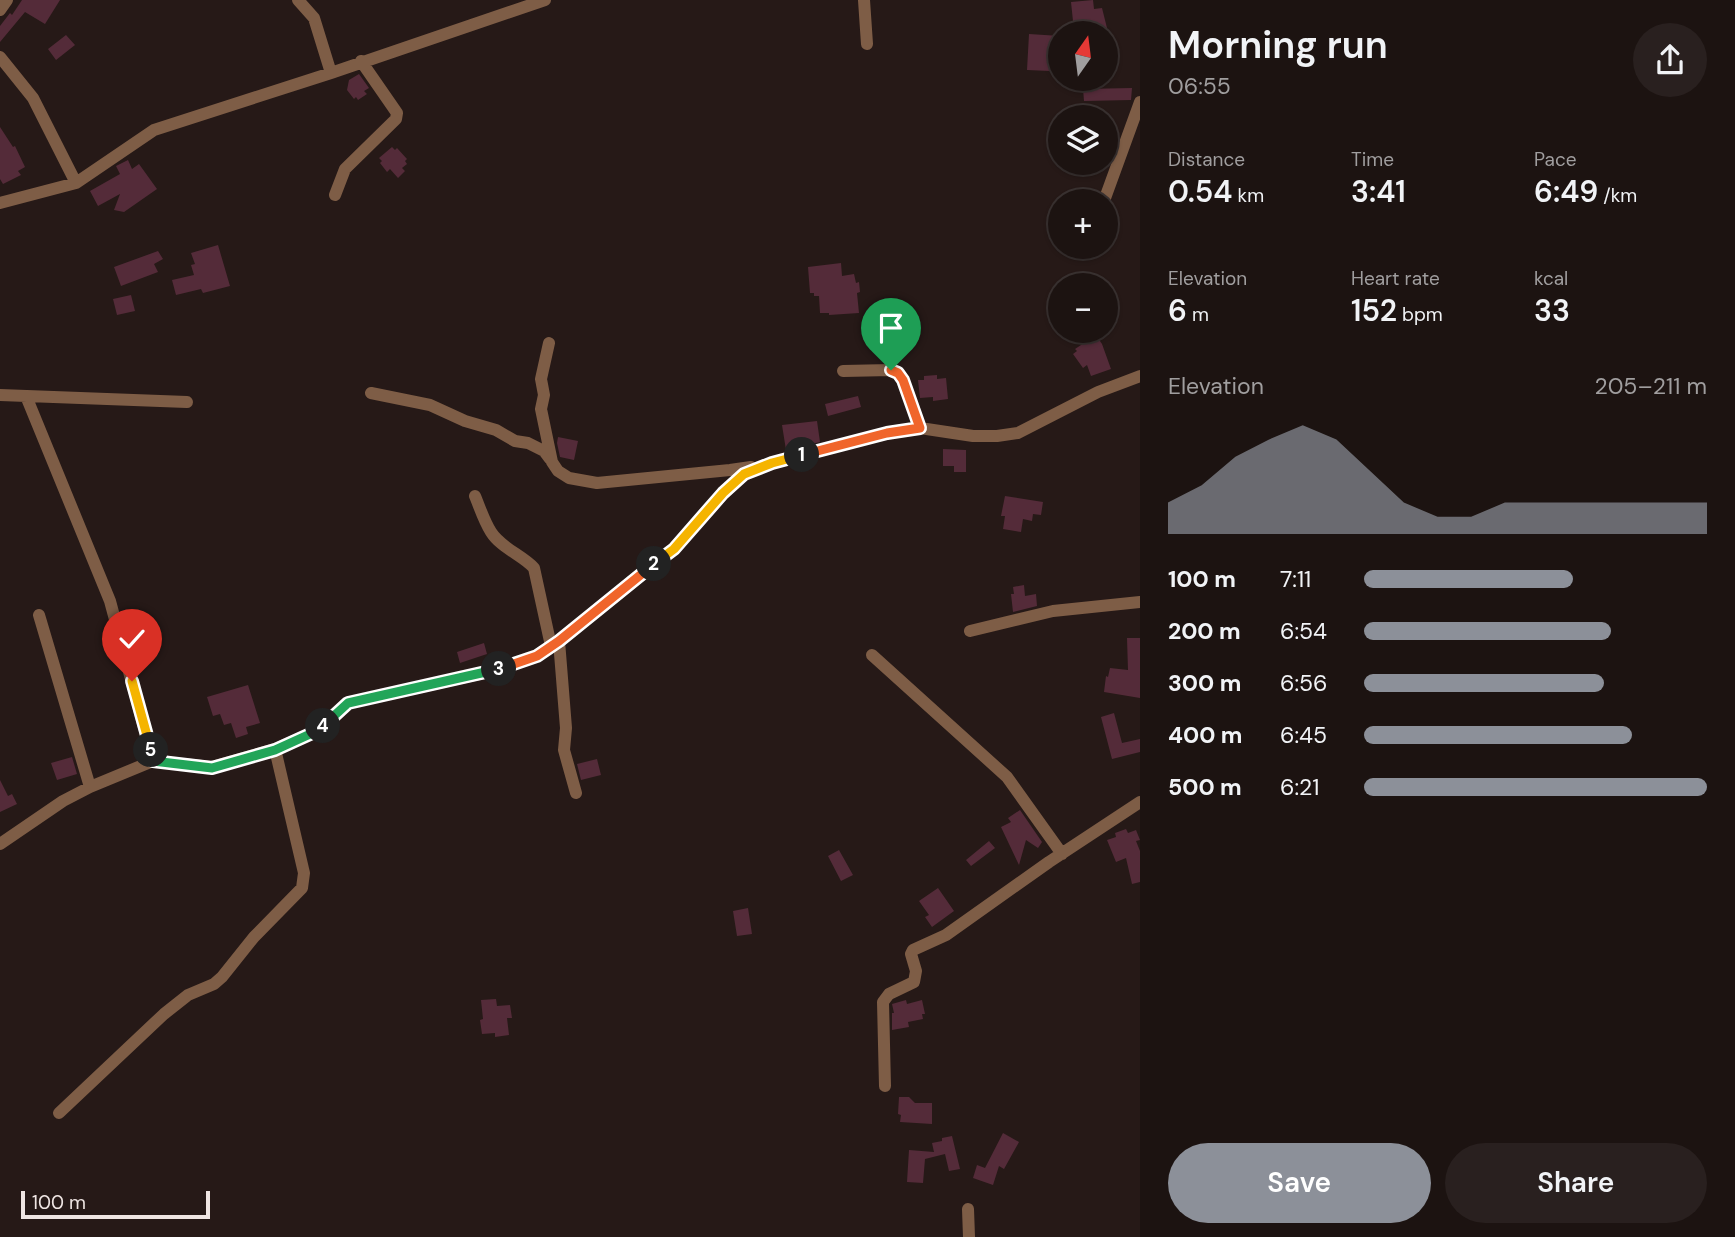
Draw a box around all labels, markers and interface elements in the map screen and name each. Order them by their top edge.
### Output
text: Morning run [1168,20,1388,70]
north arrow [1048,21,1118,91]
map controls [1048,21,1118,343]
button: share [1633,23,1707,97]
text: 06:55 [1168,71,1231,101]
button: layers [1048,105,1118,175]
text: Distance [1168,147,1245,172]
text: Time [1351,147,1394,172]
text: Pace [1534,147,1577,172]
text: 0.54 [1168,172,1233,211]
text: 3:41 [1351,172,1406,211]
text: 6:49 [1534,172,1598,211]
text: km [1233,183,1264,208]
text: /km [1598,183,1637,208]
button: + [1048,189,1118,259]
text: Elevation [1168,266,1247,291]
text: Heart rate [1351,266,1440,291]
text: kcal [1534,266,1568,291]
button: − [1048,273,1118,343]
text: 6 [1168,291,1187,330]
text: 152 [1351,291,1397,330]
text: 33 [1534,291,1570,330]
pin [861,298,921,370]
text: m [1187,302,1209,327]
text: bpm [1397,302,1443,327]
icon: arrive [872,309,910,347]
text: Elevation [1168,371,1264,401]
text: 205–211 m [1595,371,1707,401]
pin: 1 [784,438,820,472]
text: 1 [798,442,805,467]
pin: 2 [636,546,672,582]
text: 2 [648,551,659,576]
text: 100 m [1168,564,1236,594]
text: 7:11 [1280,564,1311,594]
pin [102,609,162,681]
text: 200 m [1168,616,1241,646]
text: 6:54 [1280,616,1327,646]
icon: check [113,620,151,658]
pin: 3 [482,652,516,686]
text: 3 [493,656,504,681]
text: 300 m [1168,668,1241,698]
text: 6:56 [1280,668,1328,698]
pin: 4 [306,708,340,744]
text: 4 [316,713,329,738]
text: 400 m [1168,720,1242,750]
text: 6:45 [1280,720,1327,750]
pin: 5 [134,732,168,768]
text: 5 [145,737,156,762]
text: 500 m [1168,772,1242,802]
text: 6:21 [1280,772,1320,802]
button: Save [1168,1143,1431,1223]
button: Share [1445,1143,1707,1223]
scale bar [21,1188,210,1220]
text: 100 m [32,1190,86,1215]

